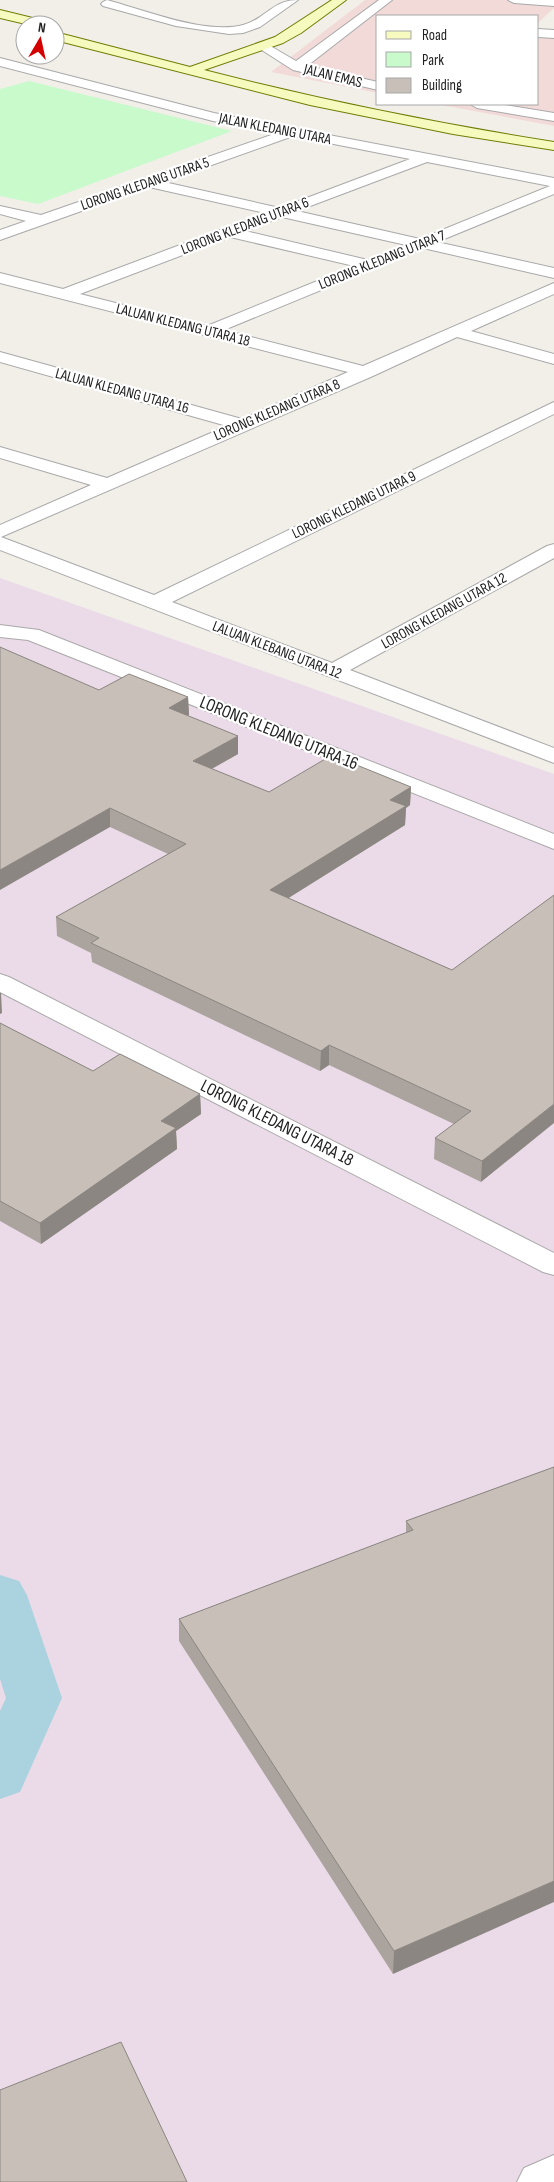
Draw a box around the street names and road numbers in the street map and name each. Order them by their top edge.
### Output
street label: JALAN EMAS [301,59,364,92]
street label: JALAN KLEDANG UTARA [216,109,333,149]
street label: LORONG KLEDANG UTARA 5 [78,153,212,215]
street label: LORONG KLEDANG UTARA 6 [178,193,312,259]
street label: LORONG KLEDANG UTARA 7 [316,226,448,294]
street label: LALUAN KLEDANG UTARA 18 [114,299,252,351]
street label: LALUAN KLEDANG UTARA 16 [53,364,191,418]
street label: LORONG KLEDANG UTARA 8 [211,375,343,445]
street label: LORONG KLEDANG UTARA 9 [289,467,419,543]
street label: LORONG KLEDANG UTARA 12 [378,569,510,653]
street label: LALUAN KLEBANG UTARA 12 [210,617,344,683]
street label: LORONG KLEDANG UTARA 16 [197,692,361,774]
street label: LORONG KLEDANG UTARA 18 [197,1075,357,1171]

